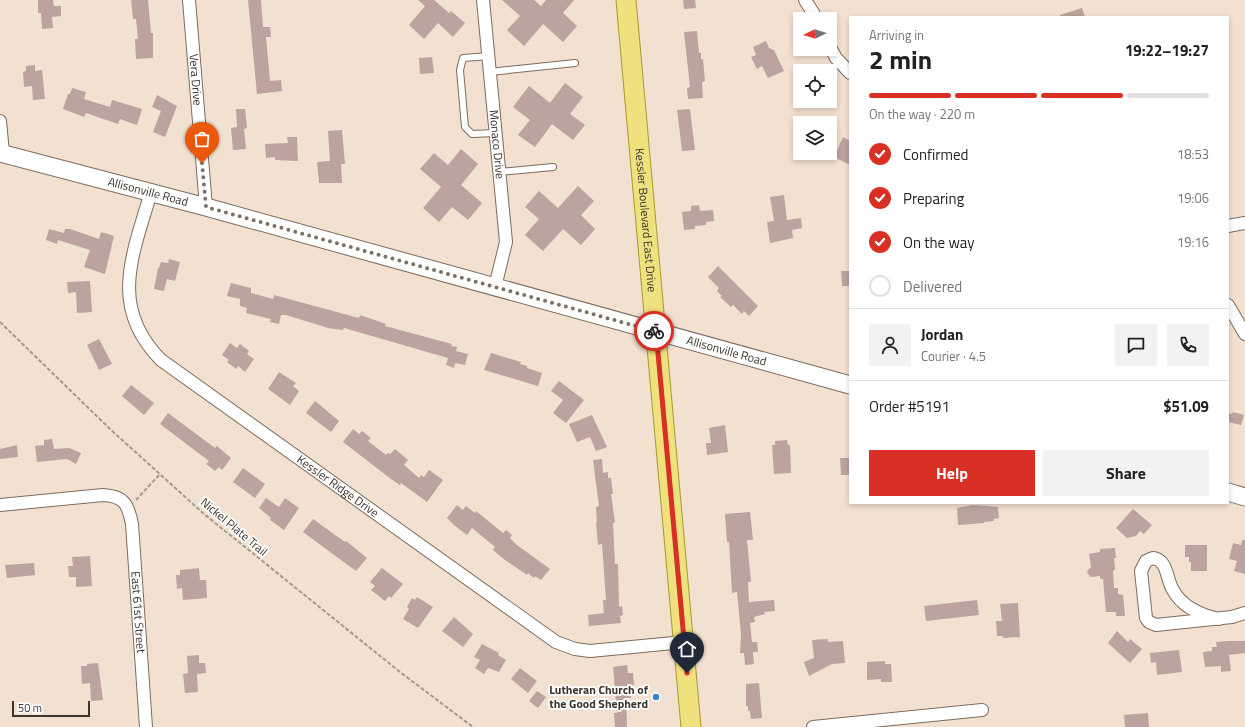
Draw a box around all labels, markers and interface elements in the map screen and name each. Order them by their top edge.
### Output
north arrow [793,12,837,56]
map controls [793,12,837,160]
text: Arriving in [869,25,924,45]
text: 19:22–19:27 [1125,39,1209,62]
text: 2 min [869,40,932,79]
street label: Vera Drive [184,53,208,106]
button: locate [793,64,837,108]
text: On the way · 220 m [869,104,975,124]
street label: Monaco Drive [484,109,510,180]
button: layers [793,116,837,160]
pin [185,122,219,163]
icon: bag [191,128,213,150]
icon: check [869,143,891,165]
text: Confirmed [903,143,968,166]
text: 18:53 [1177,144,1209,164]
street label: Kessler Boulevard East Drive [630,147,662,293]
street label: Allisonville Road [106,172,190,211]
icon: check [869,187,891,209]
text: Preparing [903,187,964,210]
text: 19:06 [1177,188,1209,208]
icon: check [869,231,891,253]
text: On the way [903,231,975,254]
text: 19:16 [1177,232,1209,252]
text: Delivered [903,275,962,298]
courier [634,311,674,351]
icon: bike [643,320,665,342]
text: Jordan [921,323,963,346]
button: person [869,324,911,366]
button: chat [1115,324,1157,366]
button: phone [1167,324,1209,366]
street label: Allisonville Road [684,330,769,371]
text: Courier · 4.5 [921,346,986,366]
text: Order #5191 [869,395,950,418]
text: $51.09 [1163,395,1209,418]
street label: Kessler Ridge Drive [293,450,383,522]
button: Help [869,450,1035,496]
button: Share [1043,450,1209,496]
street label: Nickel Plate Trail [197,493,272,560]
street label: East 61st Street [126,571,151,655]
pin [670,632,704,673]
icon: home [676,638,698,660]
place label: Lutheran Church of the Good Shepherd [549,680,649,713]
marker: Lutheran Church of the Good Shepherd [651,692,661,702]
scale bar [12,699,90,718]
text: 50 m [18,700,42,716]

